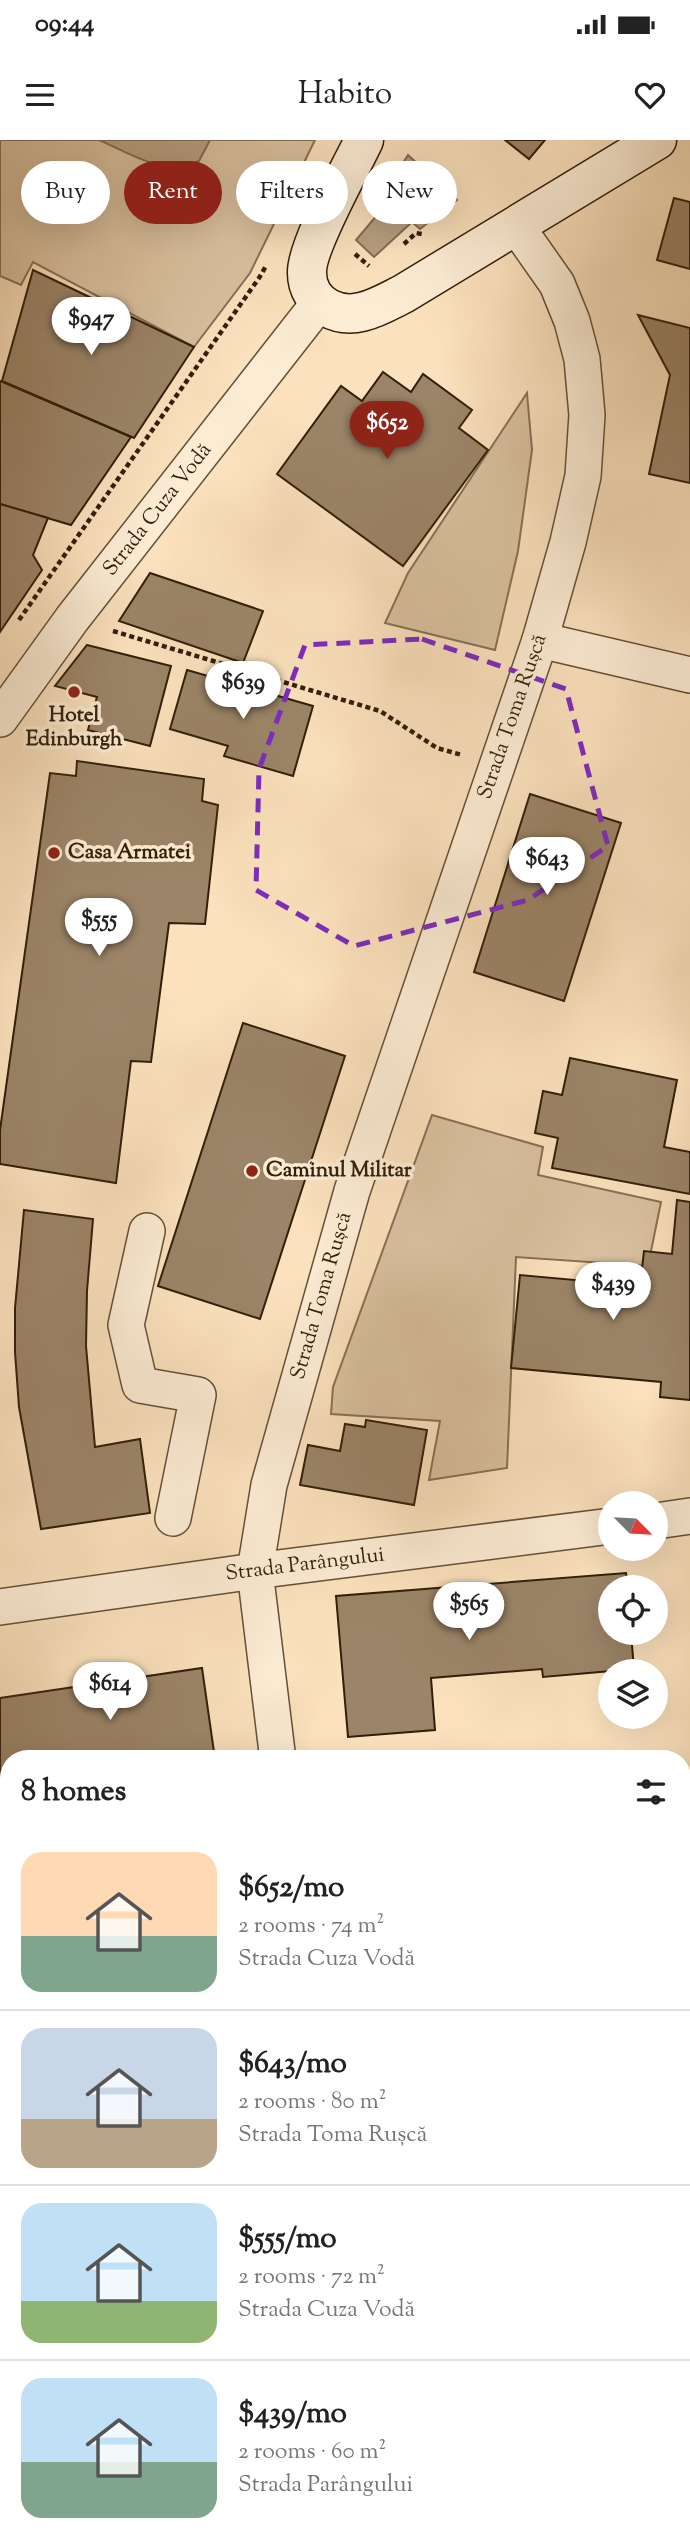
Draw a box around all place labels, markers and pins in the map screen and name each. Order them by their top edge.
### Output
pin: $947 [50,298,132,357]
pin: $652 [346,402,428,461]
pin: $639 [202,662,284,721]
marker: Hotel Edinburgh [66,684,82,700]
place label: Hotel Edinburgh [26,701,123,755]
place label: Casa Armatei [68,838,191,868]
pin: $643 [506,838,588,897]
marker: Casa Armatei [46,845,62,861]
pin: $555 [58,898,140,958]
place label: Caminul Militar [266,1156,412,1186]
marker: Caminul Militar [244,1163,260,1179]
pin: $439 [572,1262,654,1322]
pin: $565 [428,1582,510,1642]
pin: $614 [69,1662,151,1722]

